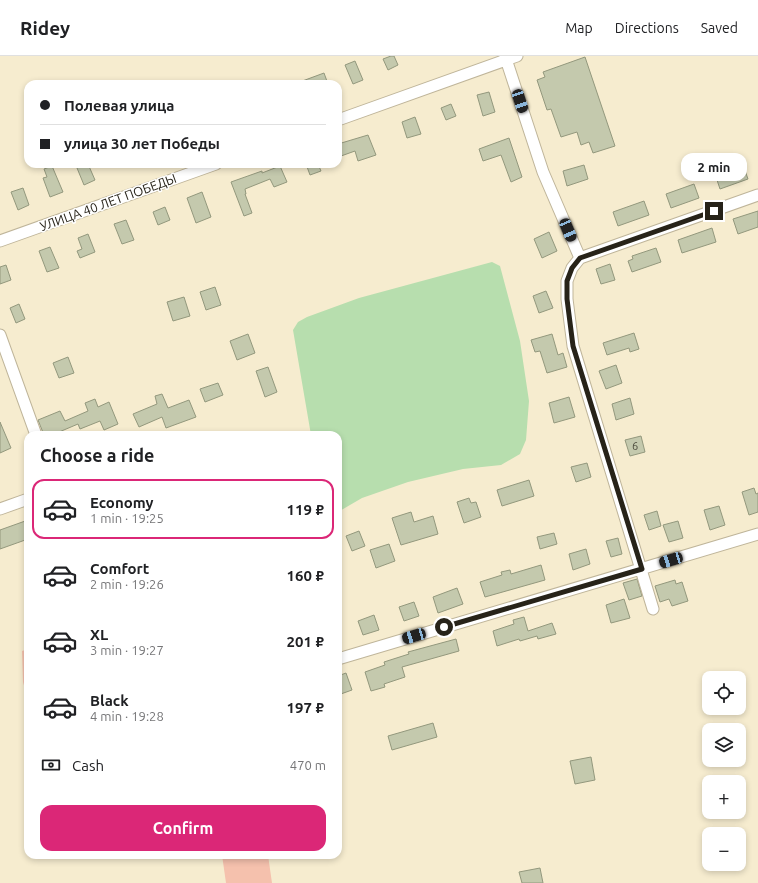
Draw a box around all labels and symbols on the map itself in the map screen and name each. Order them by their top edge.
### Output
car [511,88,529,114]
callout: 2 min [681,153,747,181]
street label: УЛИЦА 40 ЛЕТ ПОБЕДЫ [38,171,178,233]
route end [705,202,723,220]
car [558,217,578,243]
house number: 6 [632,440,638,452]
car [658,551,684,569]
route start [435,618,453,636]
car [401,627,427,645]

